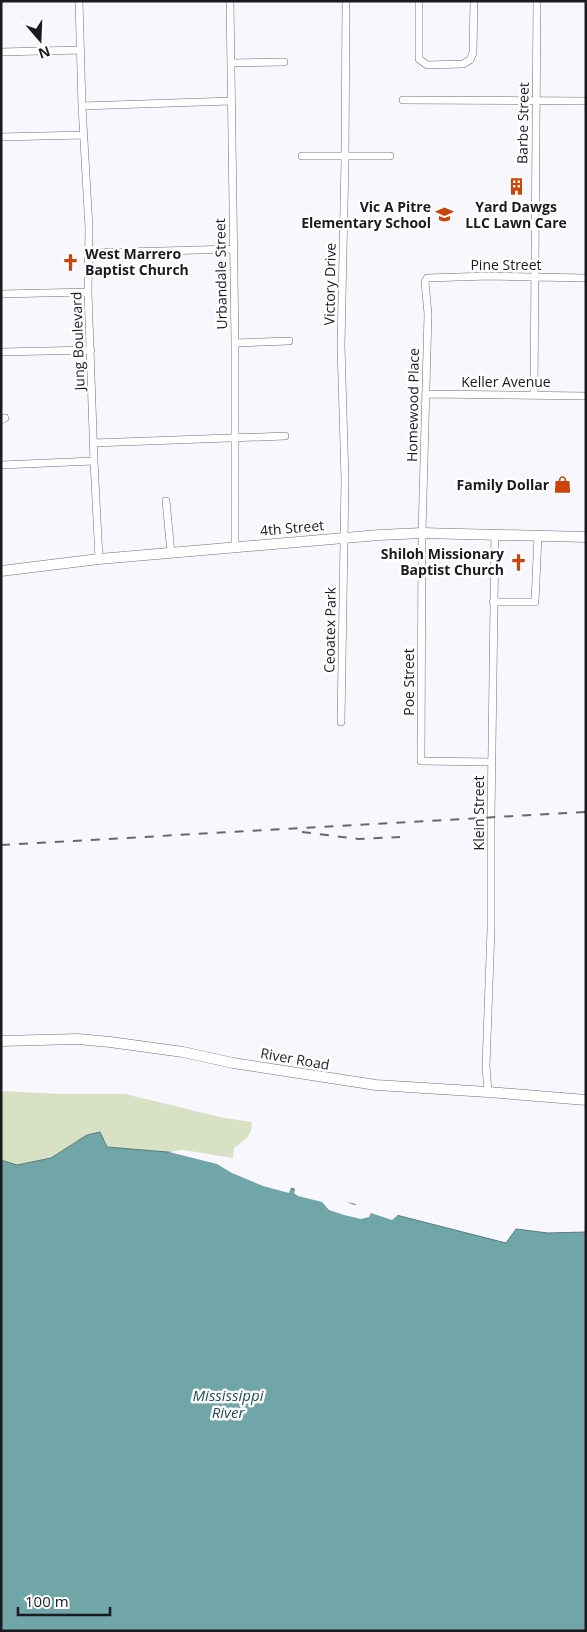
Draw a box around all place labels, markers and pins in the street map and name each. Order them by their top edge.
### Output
building icon: Yard Dawgs LLC Lawn Care [506,177,526,197]
place label: Vic A Pitre Elementary School [301,197,431,232]
place label: Yard Dawgs LLC Lawn Care [465,197,567,232]
school or university icon: Vic A Pitre Elementary School [435,205,455,225]
place label: West Marrero Baptist Church [85,244,189,279]
church icon: West Marrero Baptist Church [61,252,81,272]
place label: Family Dollar [457,475,550,494]
shop icon: Family Dollar [553,475,573,495]
place label: Shiloh Missionary Baptist Church [381,544,504,579]
church icon: Shiloh Missionary Baptist Church [508,552,528,572]

